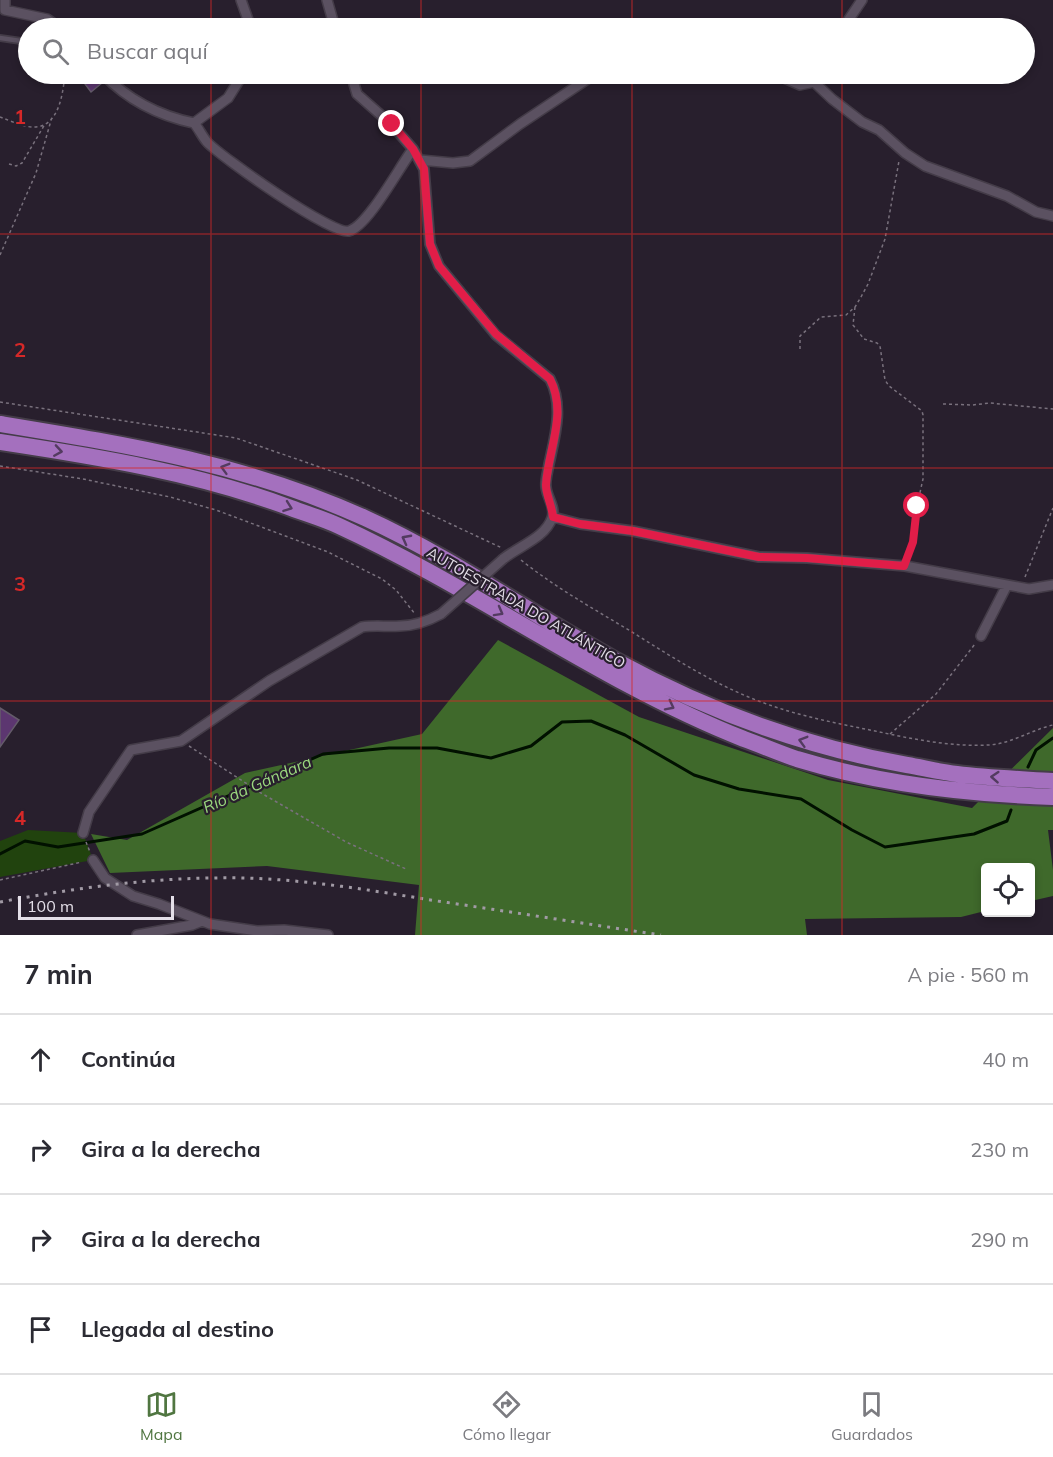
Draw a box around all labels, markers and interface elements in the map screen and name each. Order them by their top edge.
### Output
search box [18,18,1035,84]
icon: search [39,35,72,68]
text: Buscar aquí [87,37,208,65]
text: 1 [14,104,26,129]
route end [378,110,404,136]
text: 2 [14,337,26,362]
one-way arrow [53,445,62,457]
one-way arrow [220,463,231,475]
route start [903,492,929,518]
one-way arrow [282,500,293,512]
one-way arrow [402,535,412,546]
street label: AUTOESTRADA DO ATLÁNTICO [424,543,629,672]
text: 3 [14,571,26,596]
one-way arrow [493,605,504,617]
one-way arrow [664,699,675,710]
one-way arrow [799,736,809,748]
water label: Río da Gándara [200,751,315,817]
one-way arrow [990,771,999,784]
text: 4 [14,805,26,830]
map controls [981,863,1035,917]
button: locate [981,863,1035,917]
scale bar [18,893,174,920]
text: 100 m [27,896,74,916]
text: 7 min [24,958,93,991]
text: A pie · 560 m [908,962,1029,987]
icon: ahead [24,1043,57,1076]
text: Continúa [81,1045,176,1073]
text: 40 m [982,1047,1029,1072]
icon: right [24,1133,57,1166]
text: Gira a la derecha [81,1135,261,1163]
text: 230 m [970,1137,1029,1162]
icon: right [24,1223,57,1256]
text: Gira a la derecha [81,1225,261,1253]
text: 290 m [970,1227,1029,1252]
icon: arrive [24,1313,57,1346]
text: Llegada al destino [81,1315,274,1343]
tab: Mapa [140,1388,183,1444]
tab: Cómo llegar [463,1388,551,1444]
tab: Guardados [831,1388,913,1444]

